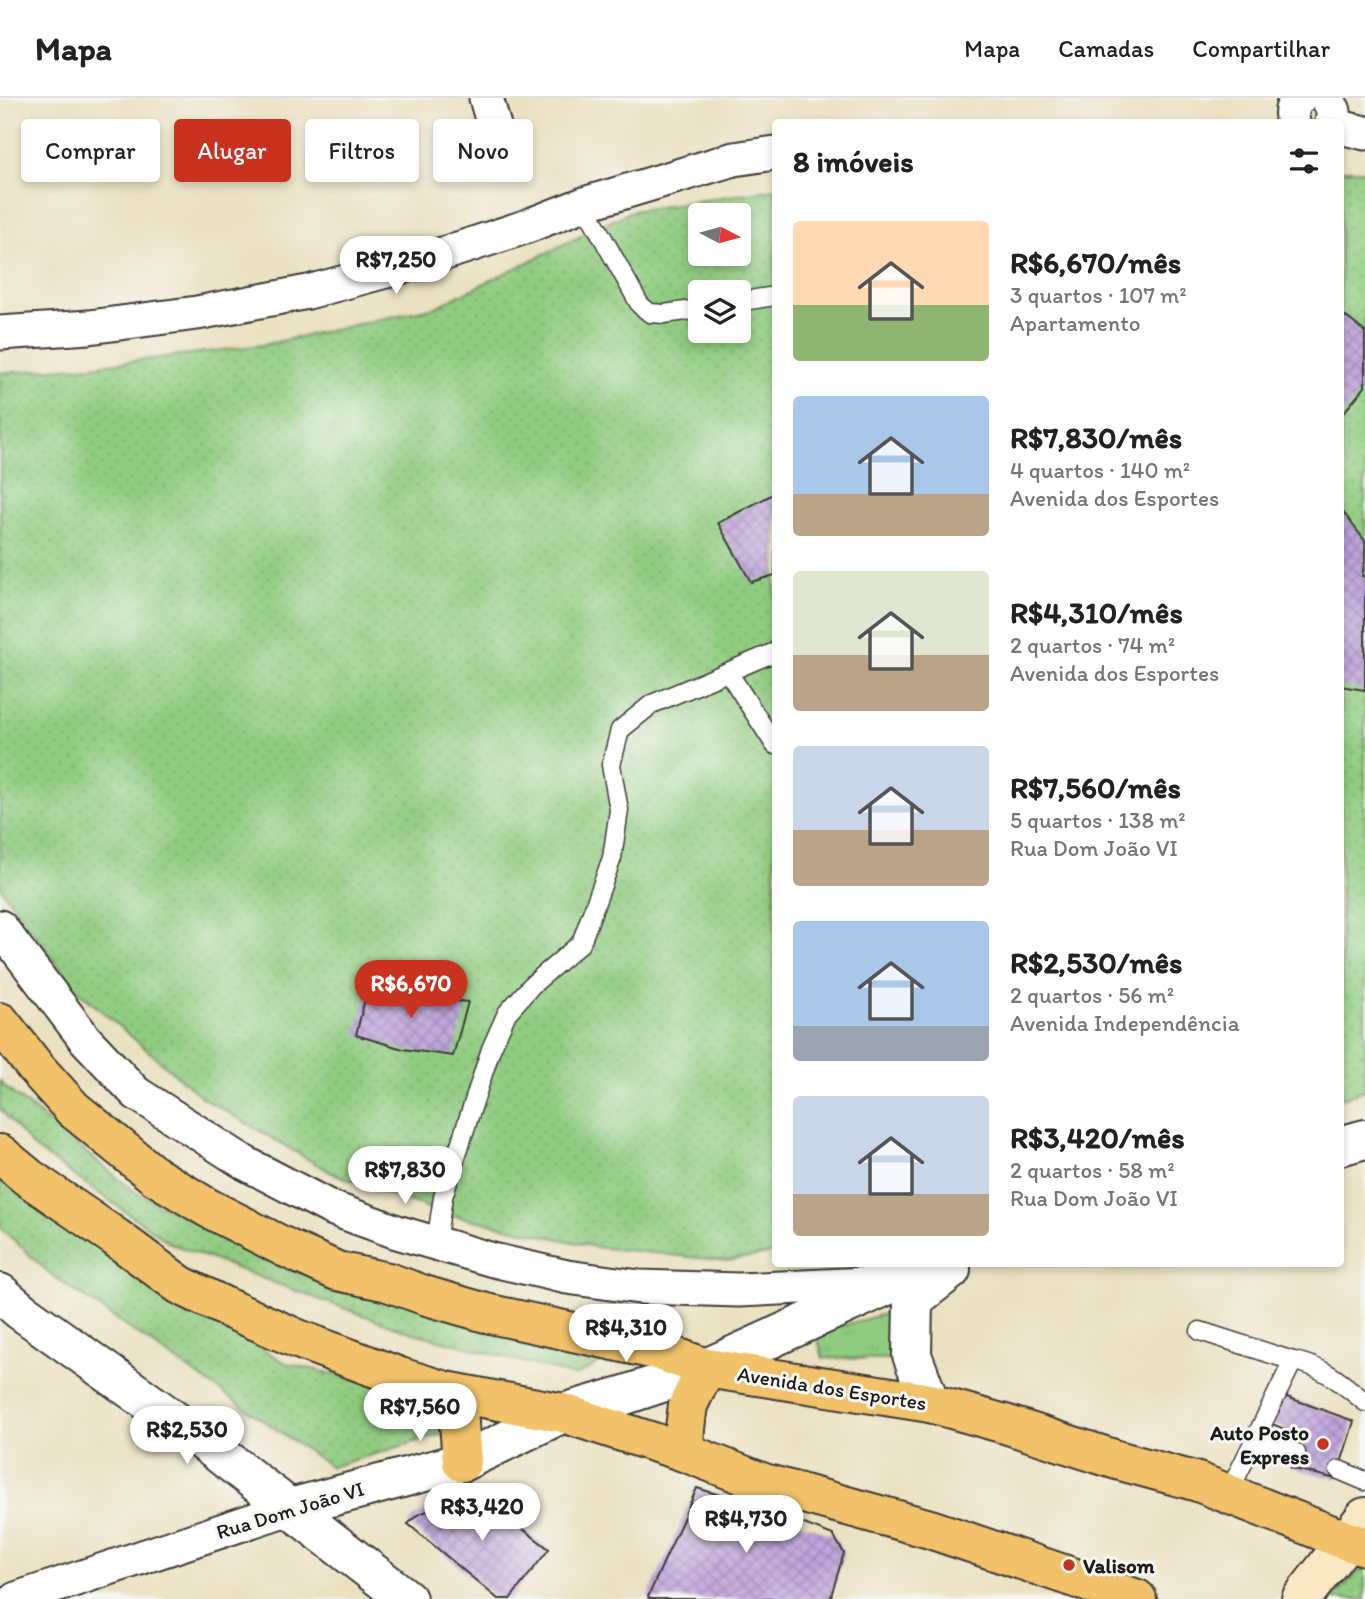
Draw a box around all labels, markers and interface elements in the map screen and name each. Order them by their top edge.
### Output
text: Mapa [35,29,112,68]
text: Mapa [964,34,1020,63]
text: Camadas [1058,34,1154,63]
text: Compartilhar [1192,34,1330,63]
chip: Comprar [21,119,160,182]
chip: Alugar [174,119,291,182]
chip: Filtros [305,119,419,182]
chip: Novo [433,119,533,182]
icon: filters [1285,142,1323,180]
text: 8 imóveis [793,143,914,180]
north arrow [688,203,751,266]
map controls [688,203,751,343]
pin: R$7,250 [331,236,461,296]
text: R$6,670/mês [1010,244,1181,281]
text: R$7,250 [356,245,436,273]
icon: home [849,249,933,333]
button: layers [688,280,751,343]
text: 3 quartos · 107 m² [1010,281,1187,309]
text: Apartamento [1010,309,1141,337]
text: R$7,830/mês [1010,419,1182,456]
icon: home [849,424,933,508]
text: 4 quartos · 140 m² [1010,456,1190,484]
text: Avenida dos Esportes [1010,484,1219,512]
text: R$4,310/mês [1010,594,1183,631]
icon: home [849,599,933,683]
text: 2 quartos · 74 m² [1010,631,1175,659]
text: Avenida dos Esportes [1010,659,1219,687]
text: R$7,560/mês [1010,769,1181,806]
icon: home [849,774,933,858]
text: 5 quartos · 138 m² [1010,806,1186,834]
text: Rua Dom João VI [1010,834,1178,862]
text: R$2,530/mês [1010,944,1182,981]
icon: home [849,949,933,1033]
pin: R$6,670 [346,960,476,1020]
text: R$6,670 [371,969,451,997]
text: 2 quartos · 56 m² [1010,981,1174,1009]
text: Avenida Independência [1010,1009,1240,1037]
text: R$3,420/mês [1010,1119,1185,1156]
icon: home [849,1124,933,1208]
pin: R$7,830 [340,1146,470,1206]
text: R$7,830 [364,1155,446,1183]
text: 2 quartos · 58 m² [1010,1156,1175,1184]
text: Rua Dom João VI [1010,1184,1178,1212]
pin: R$4,310 [561,1304,691,1364]
text: R$4,310 [585,1313,667,1341]
street label: Avenida dos Esportes [736,1361,928,1415]
pin: R$7,560 [355,1384,485,1443]
text: R$7,560 [380,1392,460,1420]
pin: R$2,530 [122,1406,252,1466]
text: R$2,530 [146,1415,228,1443]
place label: Auto Posto Express [1209,1420,1309,1470]
marker: Auto Posto Express [1315,1436,1331,1452]
street label: Rua Dom João VI [213,1476,367,1544]
pin: R$3,420 [417,1484,547,1543]
text: R$3,420 [440,1492,524,1520]
pin: R$4,730 [681,1496,811,1555]
text: R$4,730 [705,1504,787,1532]
place label: Valisom [1083,1553,1155,1578]
marker: Valisom [1061,1557,1077,1573]

